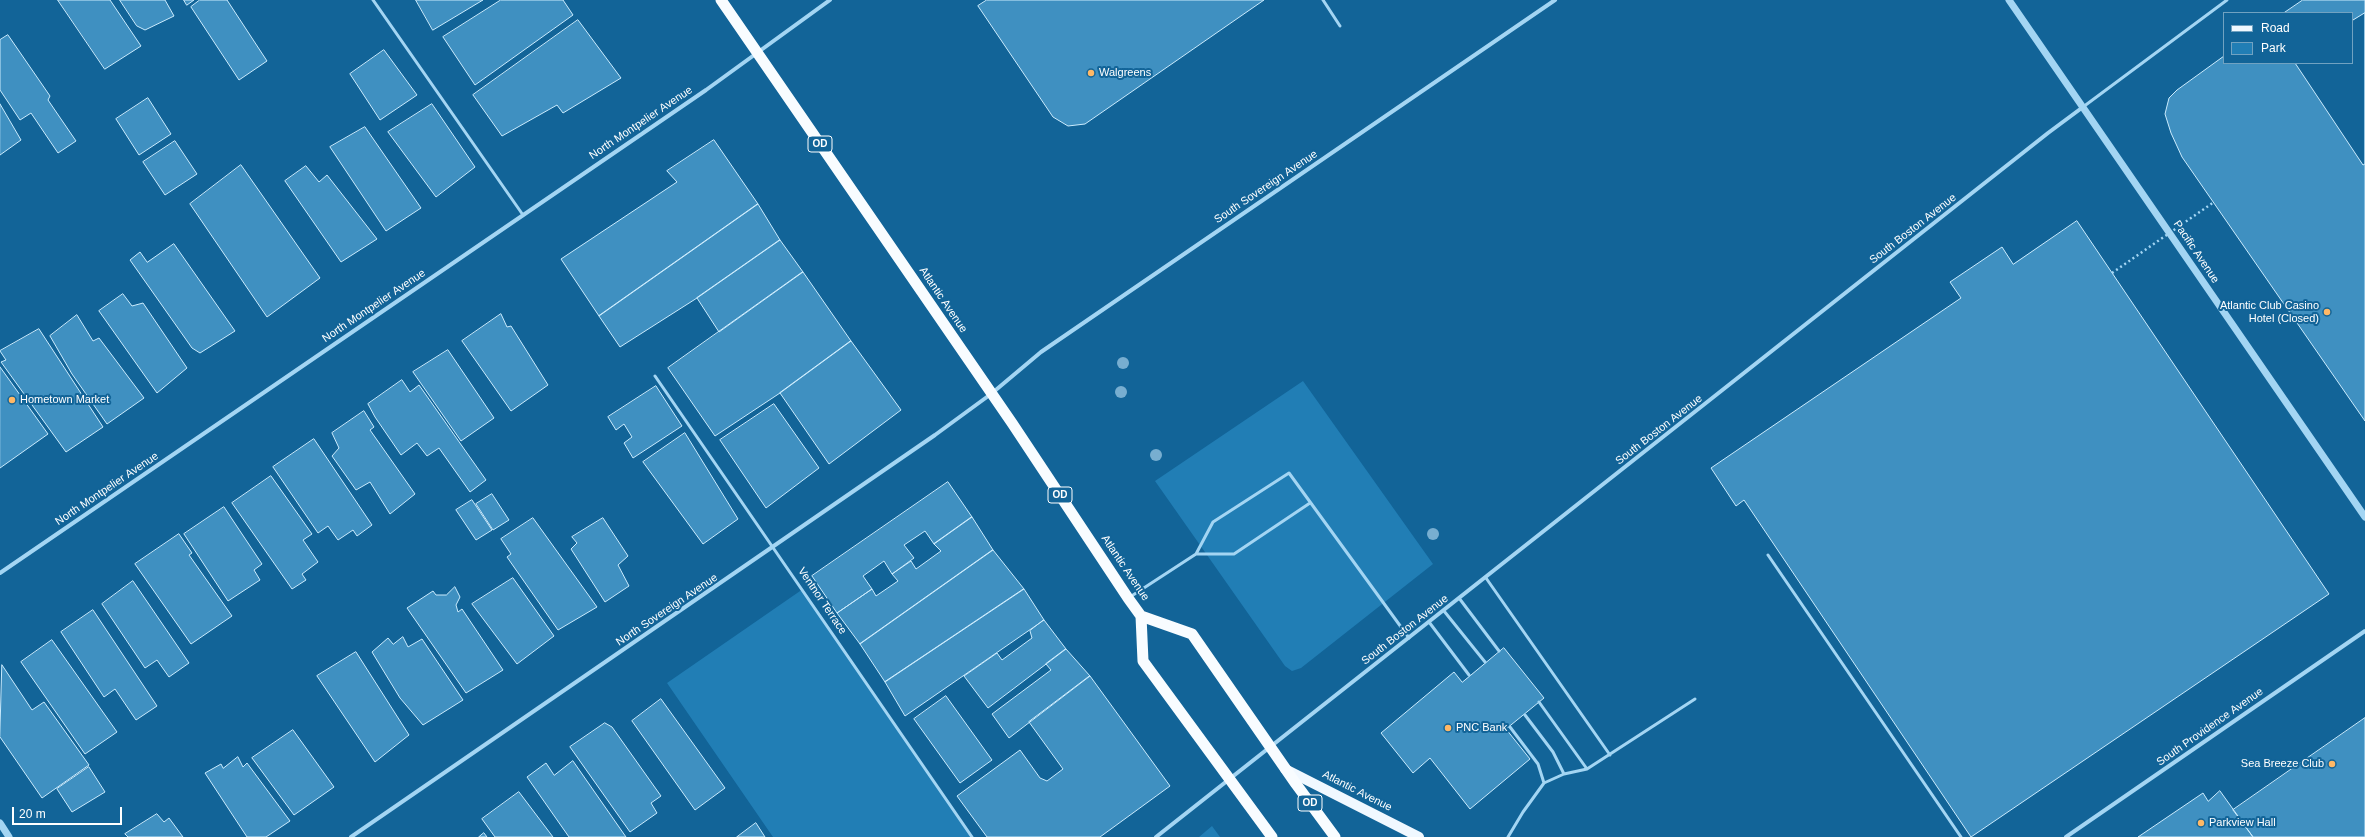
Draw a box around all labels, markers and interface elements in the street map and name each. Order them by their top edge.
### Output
legend [2223,12,2353,64]
text: Road [2261,21,2290,35]
text: Park [2261,41,2286,55]
place label: Walgreens [1099,66,1151,80]
marker: Walgreens [1086,68,1096,78]
street label: North Montpelier Avenue [587,84,695,162]
road number: OD [808,136,832,152]
street label: South Sovereign Avenue [1212,148,1320,226]
street label: South Boston Avenue [1867,191,1959,267]
street label: Pacific Avenue [2170,218,2222,286]
street label: Atlantic Avenue [916,265,970,335]
street label: North Montpelier Avenue [320,267,428,345]
place label: Atlantic Club Casino Hotel (Closed) [2220,299,2319,325]
marker: Atlantic Club Casino Hotel (Closed) [2322,307,2332,317]
street label: South Boston Avenue [1613,392,1705,468]
place label: Hometown Market [20,393,109,407]
marker: Hometown Market [7,395,17,405]
street label: North Montpelier Avenue [53,450,161,528]
road number: OD [1048,487,1072,503]
street label: Atlantic Avenue [1098,533,1152,603]
street label: Ventnor Terrace [795,565,849,637]
street label: North Sovereign Avenue [614,571,720,649]
street label: South Boston Avenue [1359,592,1451,668]
street label: South Providence Avenue [2154,685,2266,769]
place label: PNC Bank [1456,721,1507,735]
marker: PNC Bank [1443,723,1453,733]
place label: Sea Breeze Club [2241,757,2324,771]
marker: Sea Breeze Club [2327,759,2337,769]
street label: Atlantic Avenue [1320,768,1394,814]
road number: OD [1298,795,1322,811]
scale bar [14,799,124,825]
text: 20 m [19,807,46,821]
place label: Parkview Hall [2209,816,2276,830]
marker: Parkview Hall [2196,818,2206,828]

